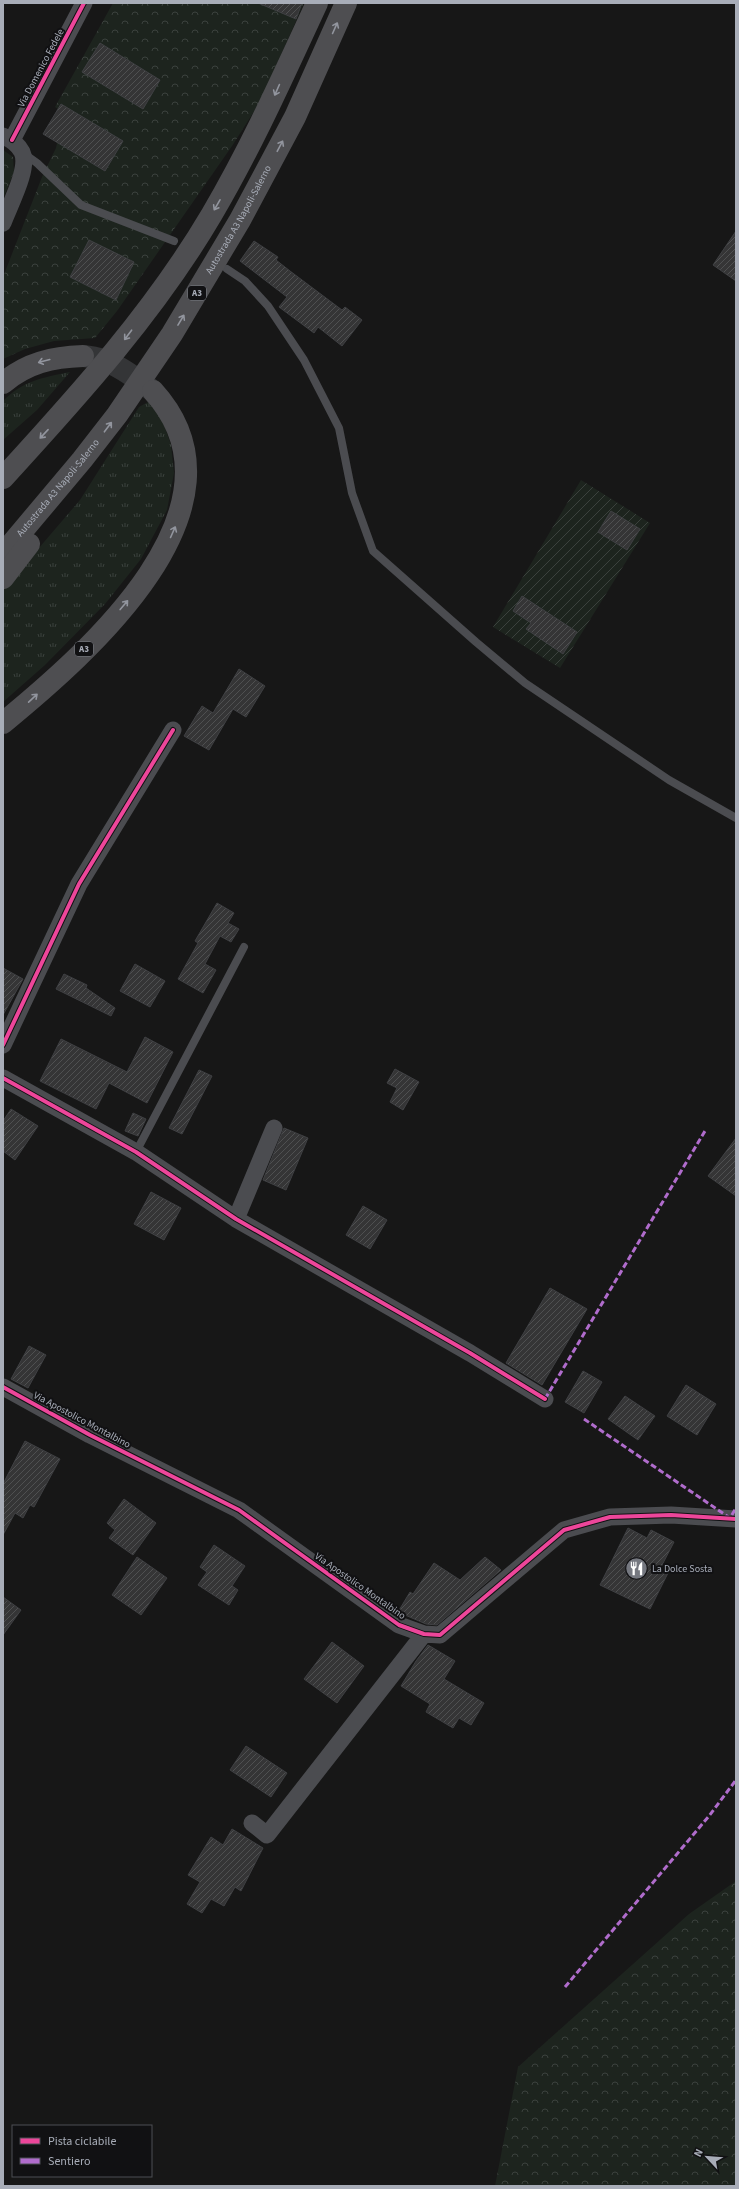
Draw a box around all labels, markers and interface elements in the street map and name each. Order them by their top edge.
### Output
one-way arrow [331,23,339,35]
street label: Via Domenico Fedele [14,26,68,110]
one-way arrow [273,83,280,95]
one-way arrow [277,140,284,152]
street label: Autostrada A3 Napoli-Salerno [202,163,275,277]
one-way arrow [213,199,221,211]
road number: A3 [188,286,206,300]
one-way arrow [177,314,185,326]
one-way arrow [124,330,132,341]
one-way arrow [38,358,51,365]
one-way arrow [103,422,112,433]
one-way arrow [39,429,48,439]
street label: Autostrada A3 Napoli-Salerno [13,436,103,540]
one-way arrow [170,526,177,538]
one-way arrow [120,600,128,611]
road number: A3 [75,642,93,656]
one-way arrow [28,693,38,702]
street label: Via Apostolico Montalbino [31,1388,133,1452]
street label: Via Apostolico Montalbino [312,1549,408,1623]
restaurant icon: La Dolce Sosta [623,1556,649,1582]
place label: La Dolce Sosta [652,1562,712,1576]
legend [12,2125,152,2177]
text: Pista ciclabile [48,2133,116,2150]
north arrow [687,2137,727,2177]
text: N [690,2146,707,2159]
text: Sentiero [48,2153,90,2170]

